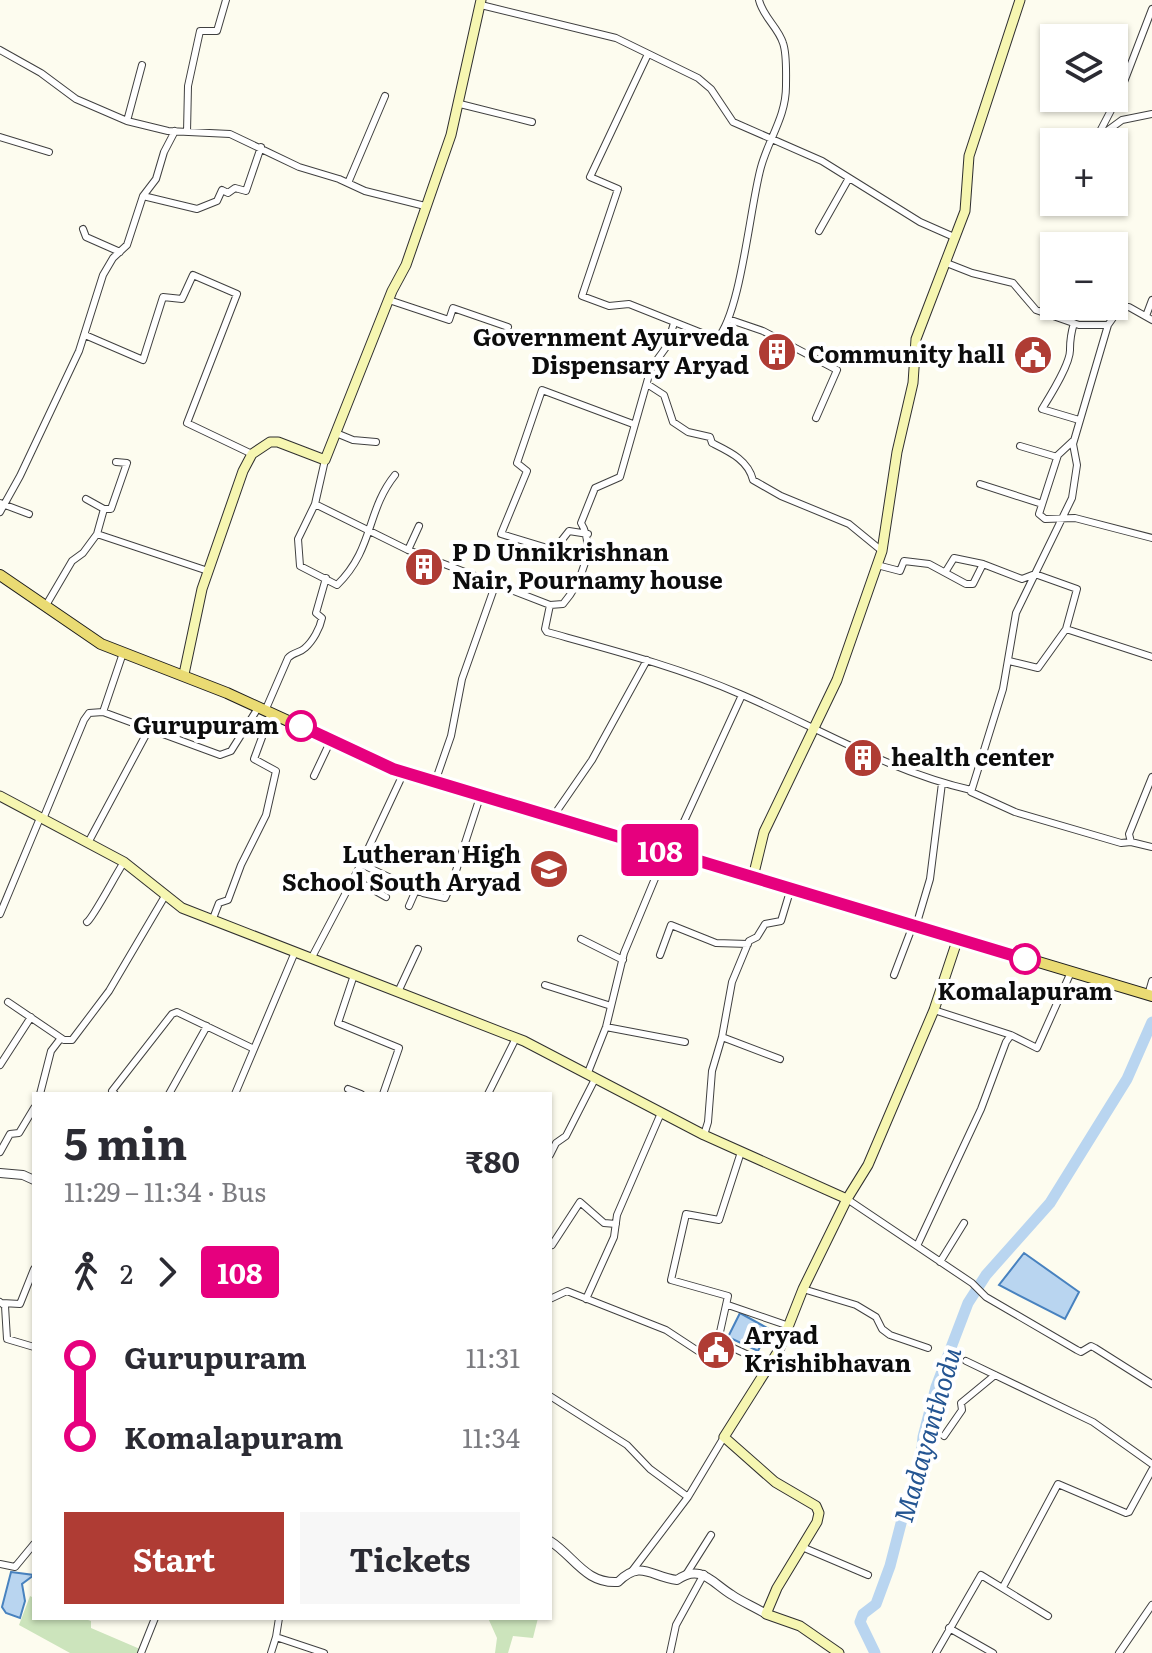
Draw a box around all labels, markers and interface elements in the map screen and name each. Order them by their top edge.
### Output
map controls [1040,24,1128,320]
button: layers [1040,24,1128,112]
button: + [1040,128,1128,216]
button: − [1040,232,1128,320]
place label: Government Ayurveda Dispensary Aryad [473,318,749,381]
building icon: Government Ayurveda Dispensary Aryad [756,331,798,373]
public building icon: Community hall [1012,334,1054,376]
place label: Community hall [808,335,1005,370]
place label: P D Unnikrishnan Nair, Pournamy house [452,533,723,596]
building icon: P D Unnikrishnan Nair, Pournamy house [403,546,445,588]
place label: Gurupuram [133,706,279,741]
marker: Gurupuram [286,711,316,741]
building icon: health center [842,737,884,779]
place label: health center [891,738,1054,773]
line badge: 108 [614,824,706,876]
text: 108 [637,829,683,871]
place label: Lutheran High School South Aryad [282,835,521,898]
school or university icon: Lutheran High School South Aryad [528,848,570,890]
marker: Komalapuram [1010,944,1040,974]
place label: Komalapuram [937,972,1113,1007]
text: 5 min [64,1108,187,1174]
text: ₹80 [465,1138,520,1182]
text: 11:29 – 11:34 · Bus [64,1171,266,1210]
icon: walk [64,1250,108,1294]
icon: forward [145,1250,189,1294]
text: 108 [217,1251,263,1293]
text: 2 [120,1253,133,1292]
place label: Aryad Krishibhavan [744,1316,911,1379]
public building icon: Aryad Krishibhavan [695,1329,737,1371]
text: Gurupuram [124,1334,307,1378]
text: 11:31 [466,1337,520,1376]
water label: Madayanthodu [882,1342,969,1526]
text: Komalapuram [124,1414,343,1458]
text: 11:34 [462,1417,520,1456]
button: Start [64,1512,284,1604]
button: Tickets [300,1512,520,1604]

